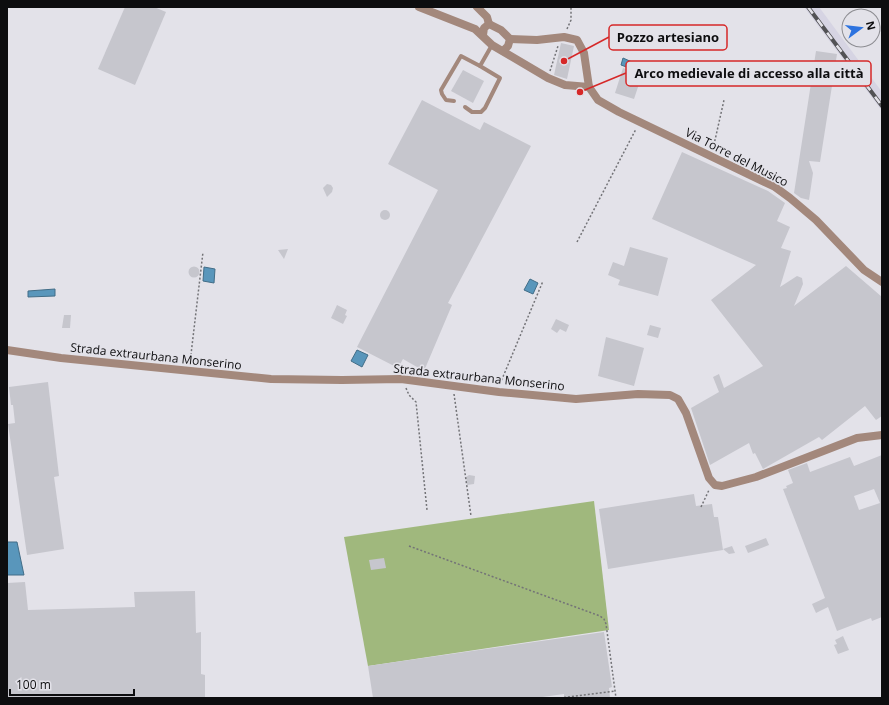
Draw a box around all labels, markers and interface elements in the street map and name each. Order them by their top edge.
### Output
north arrow [841,8,881,48]
text: N [863,19,880,32]
callout: Pozzo artesiano [609,25,727,50]
text: Pozzo artesiano [617,28,719,46]
callout: Arco medievale di accesso alla città [626,61,871,86]
text: Arco medievale di accesso alla città [634,64,864,82]
street label: Via Torre del Musico [683,124,791,190]
street label: Strada extraurbana Monserino [69,339,243,373]
street label: Strada extraurbana Monserino [392,360,566,394]
scale bar [10,671,134,697]
text: 100 m [16,676,51,693]

